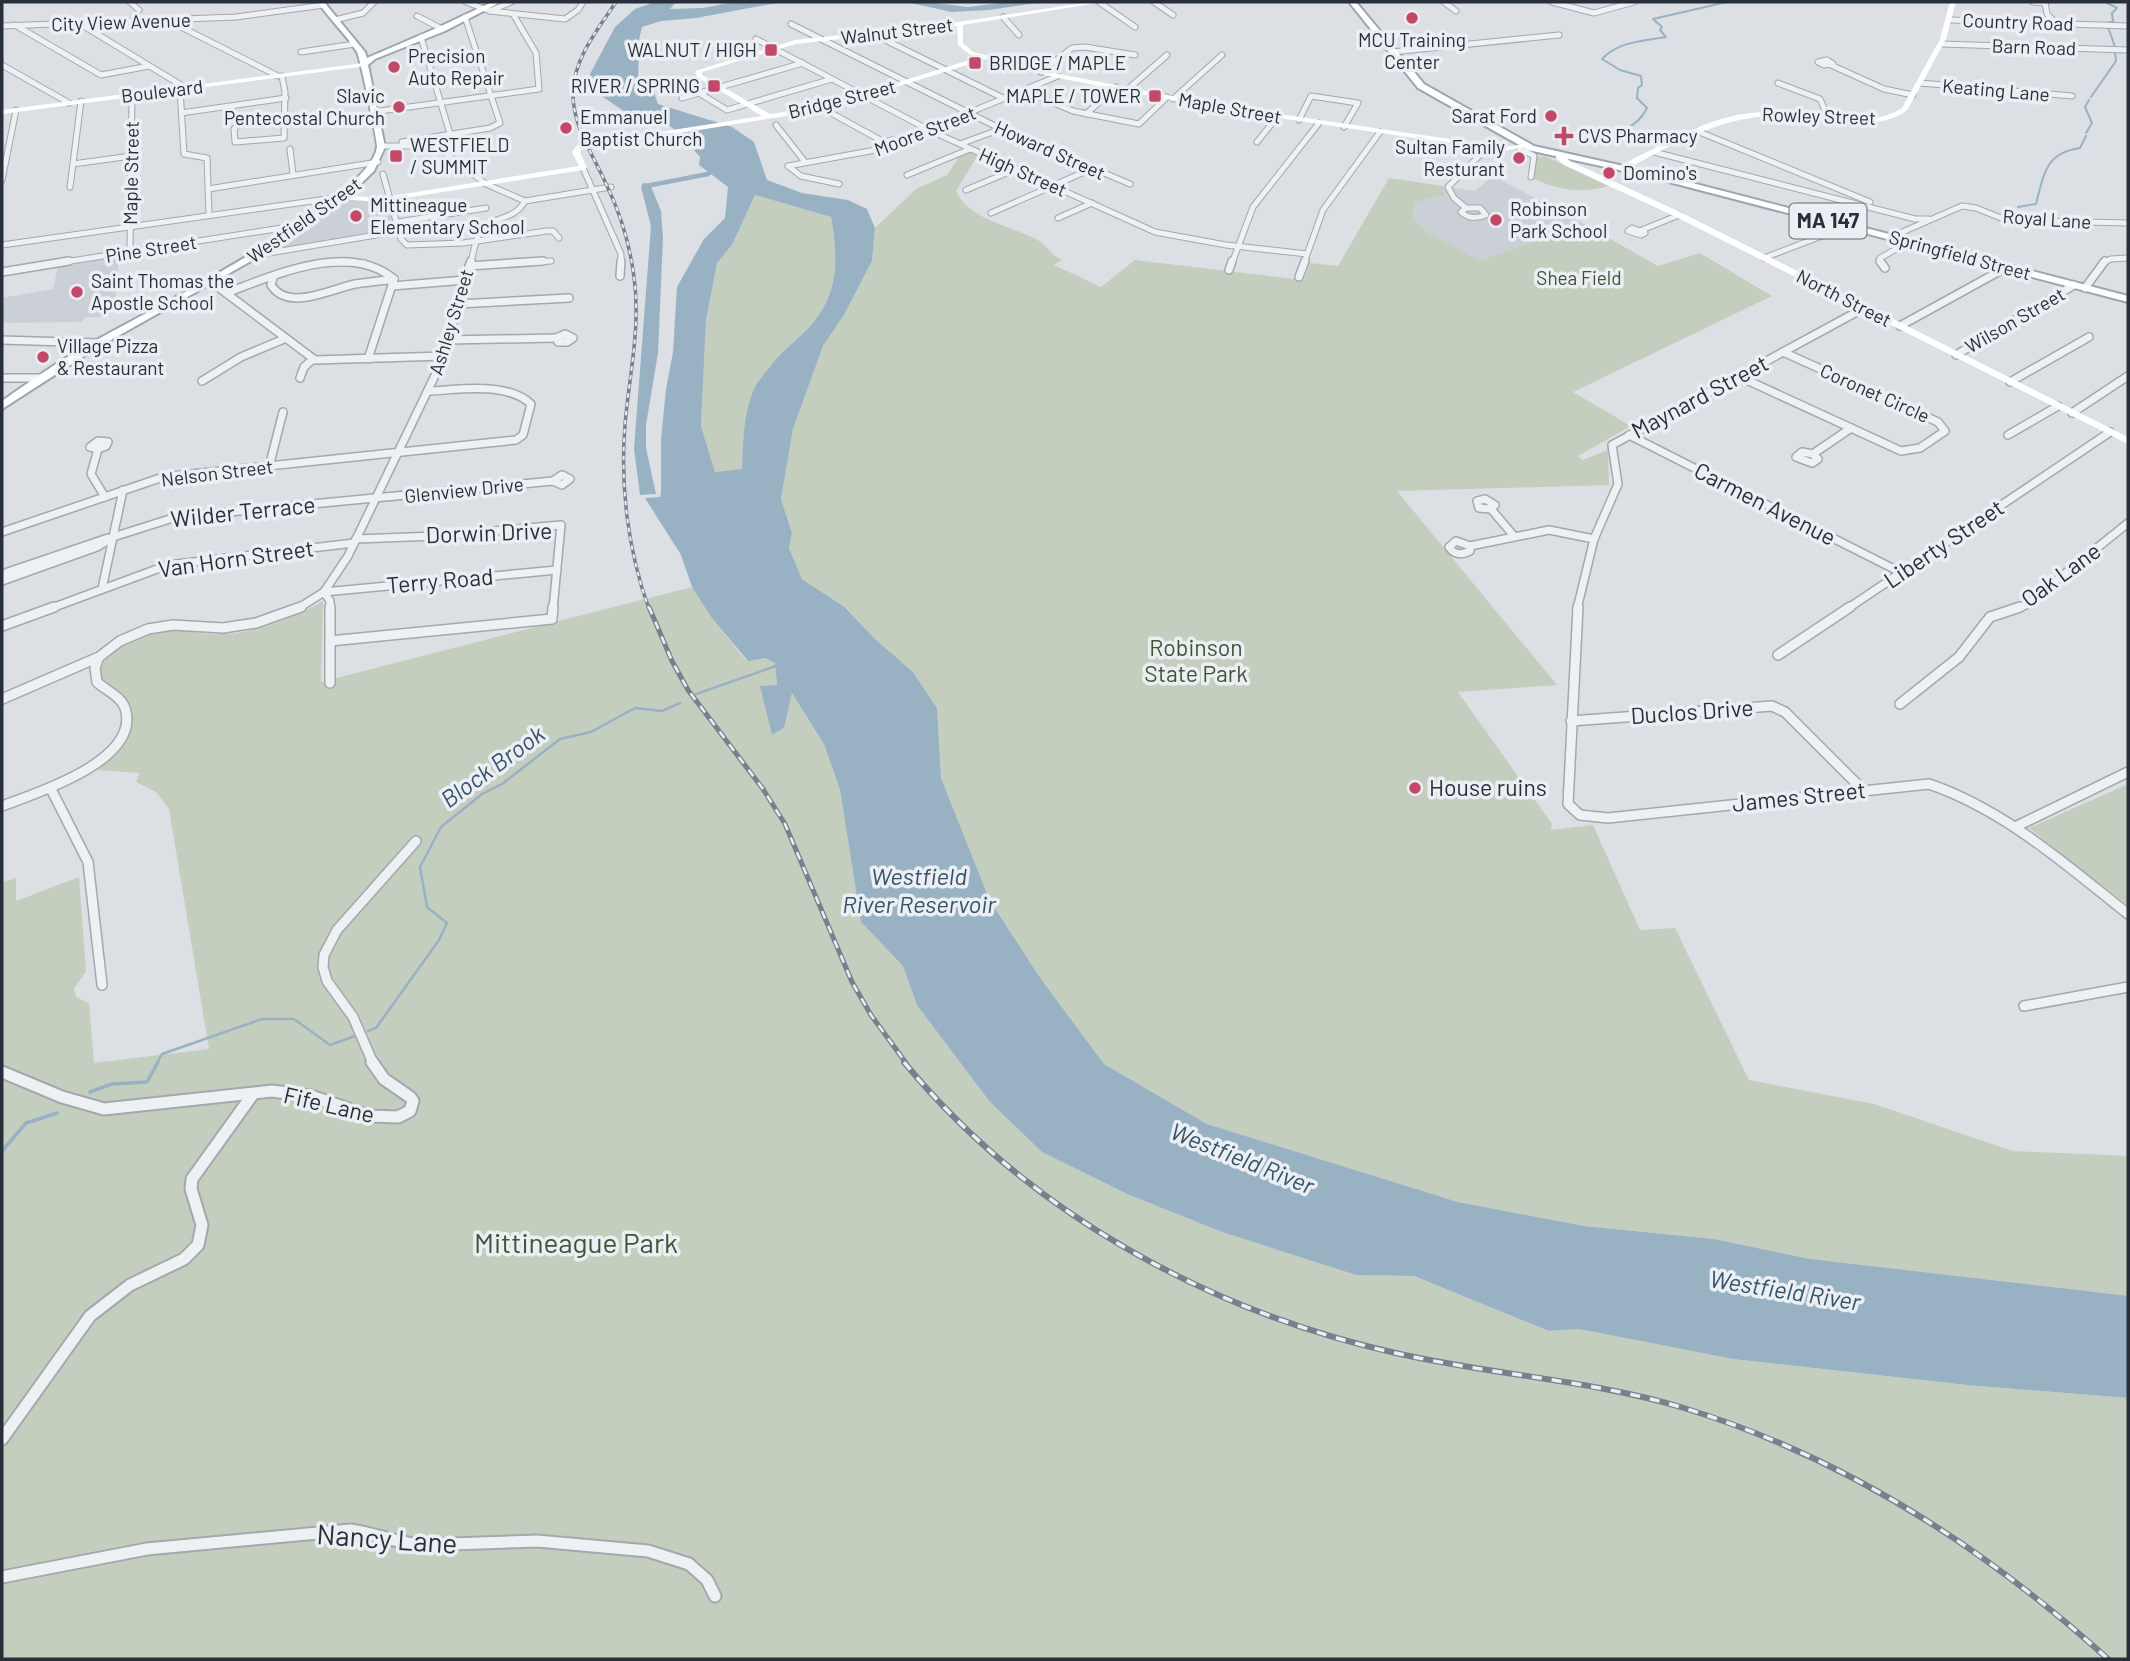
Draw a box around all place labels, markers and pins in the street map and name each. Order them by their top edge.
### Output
marker: MCU Training Center [1404,10,1420,26]
place label: MCU Training Center [1358,28,1466,73]
place label: WALNUT / HIGH [627,38,757,61]
marker: WALNUT / HIGH [763,42,779,58]
place label: Precision Auto Repair [408,44,504,89]
place label: BRIDGE / MAPLE [989,51,1126,74]
marker: BRIDGE / MAPLE [967,55,983,71]
marker: Precision Auto Repair [386,59,402,75]
place label: RIVER / SPRING [571,74,700,97]
marker: RIVER / SPRING [706,78,722,94]
place label: Slavic Pentecostal Church [224,84,385,129]
place label: MAPLE / TOWER [1006,84,1141,107]
marker: MAPLE / TOWER [1147,88,1163,104]
marker: Slavic Pentecostal Church [391,99,407,115]
place label: Sarat Ford [1451,104,1537,127]
place label: Emmanuel Baptist Church [580,105,703,150]
marker: Sarat Ford [1543,108,1559,124]
marker: Emmanuel Baptist Church [558,120,574,136]
place label: CVS Pharmacy [1578,124,1698,147]
marker: CVS Pharmacy [1556,128,1572,144]
place label: WESTFIELD / SUMMIT [410,133,509,178]
place label: Sultan Family Resturant [1395,135,1505,180]
marker: WESTFIELD / SUMMIT [388,148,404,164]
marker: Sultan Family Resturant [1511,150,1527,166]
place label: Domino's [1623,161,1697,184]
marker: Domino's [1601,165,1617,181]
place label: Mittineague Elementary School [370,193,525,238]
place label: Robinson Park School [1510,197,1607,242]
marker: Mittineague Elementary School [348,208,364,224]
marker: Robinson Park School [1488,212,1504,228]
place label: Saint Thomas the Apostle School [91,269,234,314]
marker: Saint Thomas the Apostle School [69,284,85,300]
place label: Village Pizza & Restaurant [57,334,165,379]
marker: Village Pizza & Restaurant [35,349,51,365]
place label: House ruins [1429,773,1547,801]
marker: House ruins [1407,780,1423,796]

